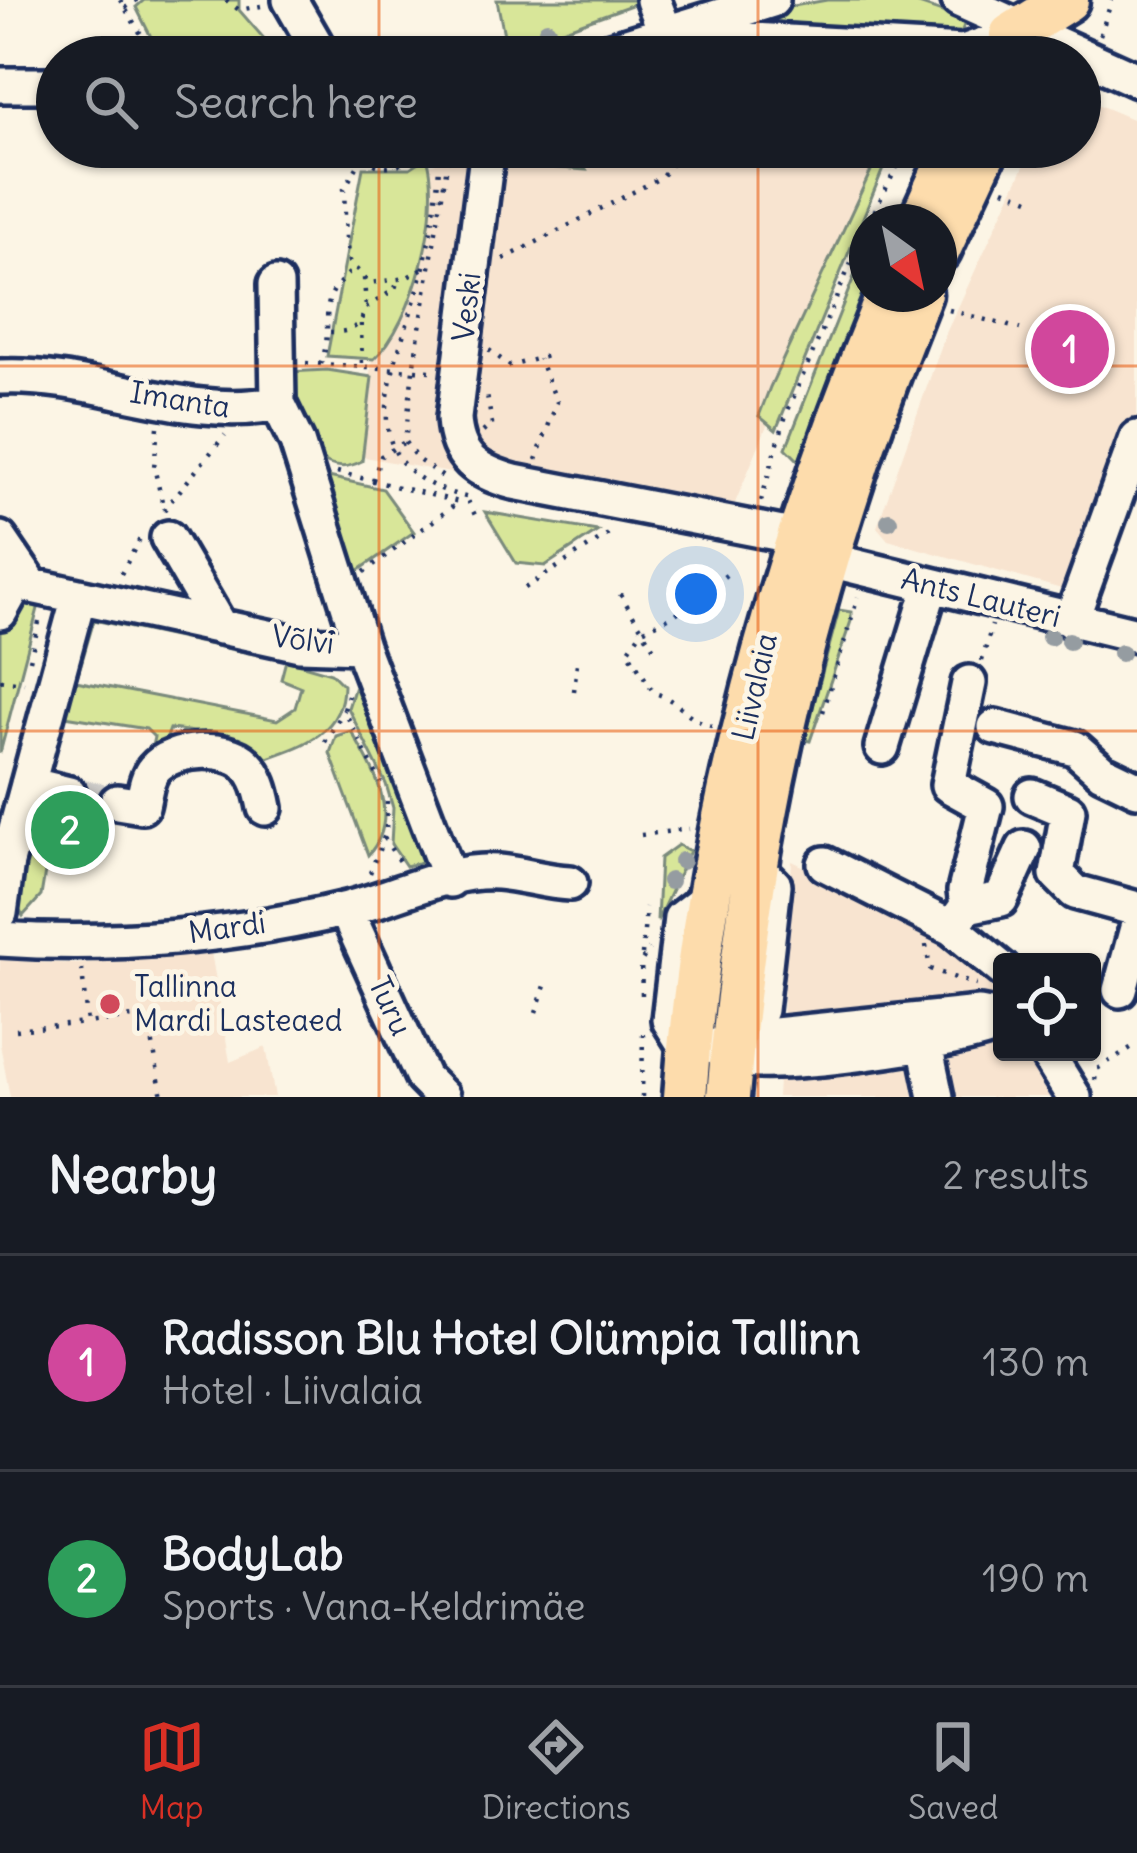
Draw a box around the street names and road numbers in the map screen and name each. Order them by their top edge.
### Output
street label: Veski [443,270,489,343]
street label: Imanta [127,372,233,426]
street label: Ants Lauteri [898,559,1065,635]
street label: Võlvi [270,616,336,662]
street label: Liivalaia [723,629,785,744]
street label: Mardi [186,903,268,951]
street label: Turu [361,970,421,1041]

